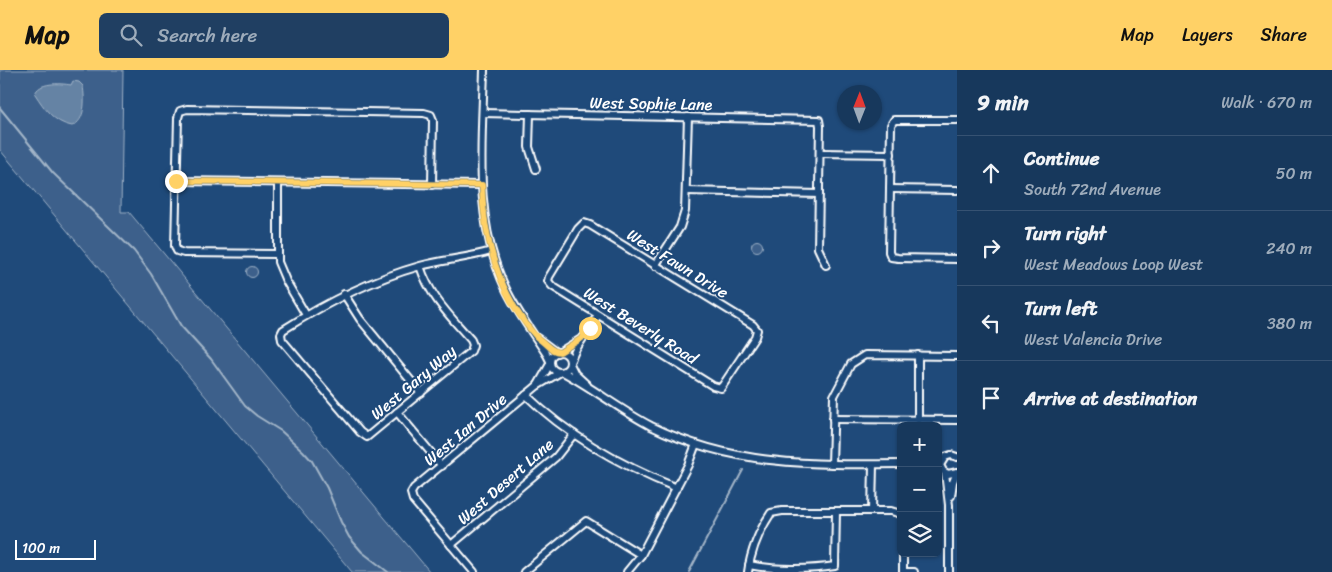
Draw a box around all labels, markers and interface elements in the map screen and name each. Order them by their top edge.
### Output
search box [99,13,449,58]
text: Map [25,14,69,56]
text: Search here [157,19,257,52]
text: Map [1121,19,1154,51]
text: Layers [1182,19,1233,51]
text: Share [1261,19,1307,51]
icon: search [117,21,145,49]
text: 9 min [977,84,1029,122]
north arrow [837,85,882,130]
street label: West Sophie Lane [589,88,713,119]
text: Walk · 670 m [1221,88,1312,117]
text: Continue [1024,142,1100,175]
icon: ahead [977,159,1005,187]
text: 50 m [1276,159,1312,188]
route end [165,170,188,193]
text: South 72nd Avenue [1024,175,1161,204]
text: Turn right [1024,217,1106,250]
street label: West Fawn Drive [621,220,735,306]
icon: right [977,234,1005,262]
text: 240 m [1266,234,1312,263]
text: West Meadows Loop West [1024,250,1203,279]
street label: West Beverly Road [578,279,705,373]
text: Turn left [1024,292,1097,325]
icon: left [977,309,1005,337]
text: 380 m [1267,309,1312,338]
route start [579,317,602,340]
text: West Valencia Drive [1024,325,1162,354]
street label: West Gary Way [364,337,463,427]
text: Arrive at destination [1024,382,1197,415]
icon: arrive [977,384,1005,412]
street label: West Ian Drive [417,385,514,473]
map controls [897,422,942,557]
button: + [897,422,942,467]
street label: West Desert Lane [450,431,561,532]
button: − [897,467,942,512]
button: layers [897,512,942,557]
text: 100 m [22,536,60,561]
scale bar [15,537,96,560]

